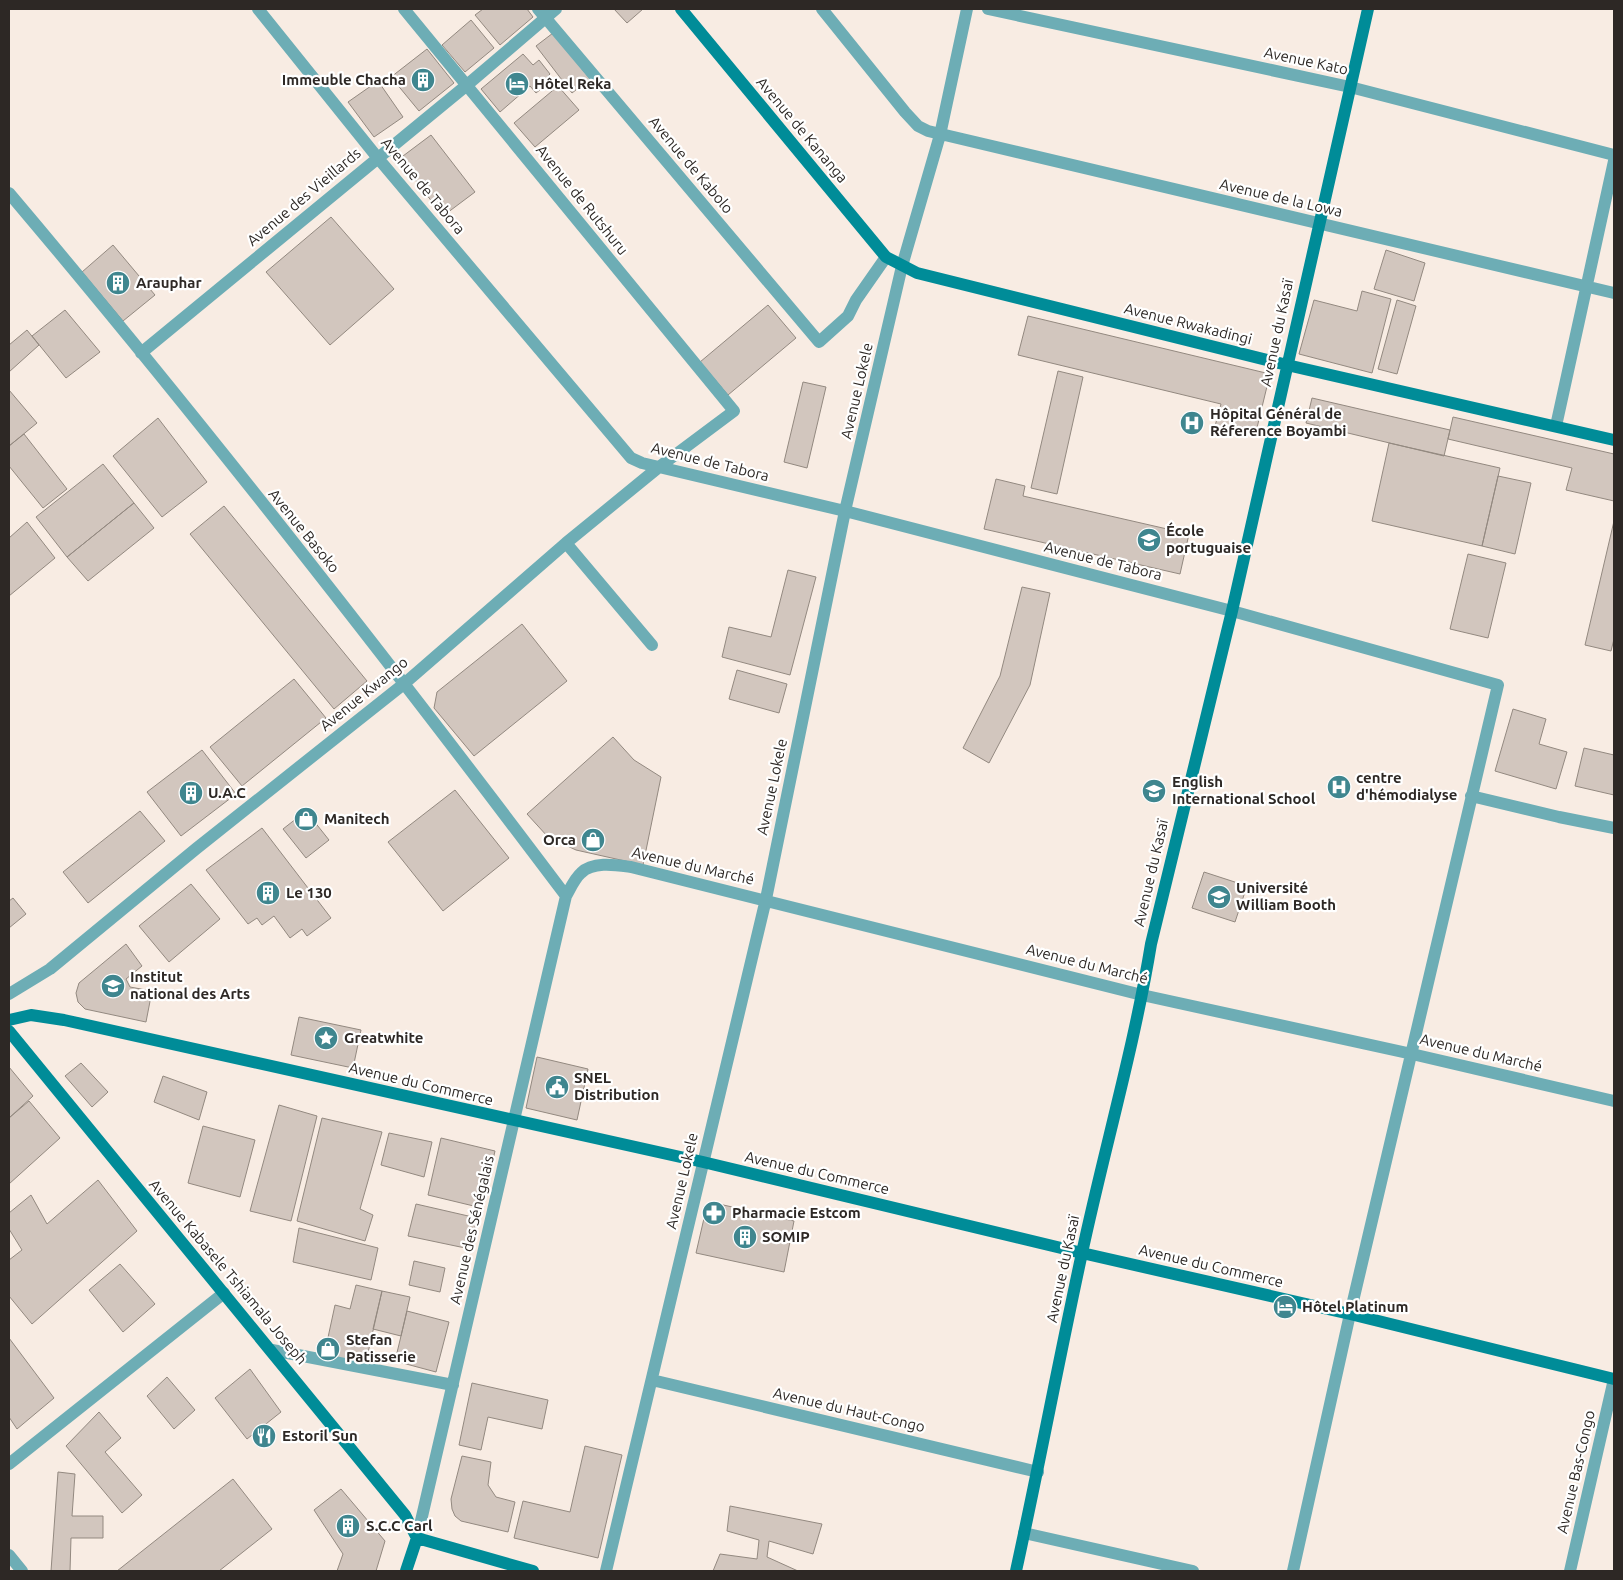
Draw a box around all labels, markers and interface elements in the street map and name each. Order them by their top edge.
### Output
street label: Avenue Kato [1263,43,1350,78]
building icon: Immeuble Chacha [410,67,436,93]
place label: Immeuble Chacha [282,71,406,88]
hotel icon: Hôtel Reka [504,71,530,97]
street label: Avenue de Kananga [753,73,851,186]
place label: Hôtel Reka [534,75,612,92]
street label: Avenue de Kabolo [646,113,737,217]
street label: Avenue de Tabora [378,134,469,237]
street label: Avenue de Rutshuru [533,141,632,258]
street label: Avenue des Vieillards [243,144,364,249]
street label: Avenue de la Lowa [1218,175,1344,220]
building icon: Arauphar [105,270,131,296]
place label: Arauphar [136,274,202,291]
street label: Avenue du Kasaï [1257,277,1296,388]
street label: Avenue Rwakadingi [1122,299,1254,348]
street label: Avenue Lokele [837,341,876,441]
place label: Hôpital Général de Réference Boyambi [1210,405,1347,439]
hospital icon: Hôpital Général de Réference Boyambi [1179,410,1205,436]
street label: Avenue de Tabora [649,439,771,484]
street label: Avenue Basoko [266,485,343,576]
place label: École portuguaise [1166,522,1251,556]
school or university icon: École portuguaise [1136,527,1162,553]
street label: Avenue de Tabora [1042,538,1164,583]
street label: Avenue Kwango [316,653,411,734]
street label: Avenue Lokele [753,737,790,837]
place label: centre d'hémodialyse [1356,769,1457,803]
place label: English International School [1172,773,1316,807]
hospital icon: centre d'hémodialyse [1326,774,1352,800]
school or university icon: English International School [1141,778,1167,804]
building icon: U.A.C [178,780,204,806]
place label: U.A.C [208,784,246,801]
shop icon: Manitech [293,806,319,832]
place label: Manitech [324,810,389,827]
street label: Avenue du Kasaï [1130,817,1171,928]
shop icon: Orca [580,827,606,853]
place label: Orca [543,831,576,848]
street label: Avenue du Marché [630,843,756,888]
place label: Université William Booth [1236,879,1336,913]
building icon: Le 130 [255,880,281,906]
place label: Le 130 [286,884,332,901]
school or university icon: Université William Booth [1206,884,1232,910]
street label: Avenue du Marché [1024,940,1150,987]
place label: Institut national des Arts [130,968,250,1002]
school or university icon: Institut national des Arts [100,973,126,999]
place icon: Greatwhite [313,1025,339,1051]
place label: Greatwhite [344,1029,423,1046]
street label: Avenue du Marché [1418,1030,1544,1075]
street label: Avenue du Commerce [347,1059,495,1108]
place label: SNEL Distribution [574,1069,659,1103]
public building icon: SNEL Distribution [544,1074,570,1100]
street label: Avenue Lokele [662,1131,701,1231]
street label: Avenue du Commerce [743,1148,891,1197]
street label: Avenue des Sénégalais [446,1154,497,1306]
street label: Avenue Kabasele Tshiamala Joseph [146,1176,311,1368]
pharmacy icon: Pharmacie Estcom [701,1200,727,1226]
place label: Pharmacie Estcom [732,1204,861,1221]
street label: Avenue du Kasaï [1043,1213,1082,1324]
building icon: SOMIP [732,1224,758,1250]
place label: SOMIP [762,1228,810,1245]
street label: Avenue du Commerce [1137,1241,1285,1290]
hotel icon: Hôtel Platinum [1272,1294,1298,1320]
place label: Hôtel Platinum [1302,1298,1408,1315]
place label: Stefan Patisserie [346,1331,416,1365]
shop icon: Stefan Patisserie [315,1336,341,1362]
street label: Avenue du Haut-Congo [772,1384,927,1435]
street label: Avenue Bas-Congo [1553,1409,1598,1535]
restaurant icon: Estoril Sun [251,1423,277,1449]
place label: Estoril Sun [282,1427,358,1444]
building icon: S.C.C Carl [335,1513,361,1539]
place label: S.C.C Carl [366,1517,433,1534]

